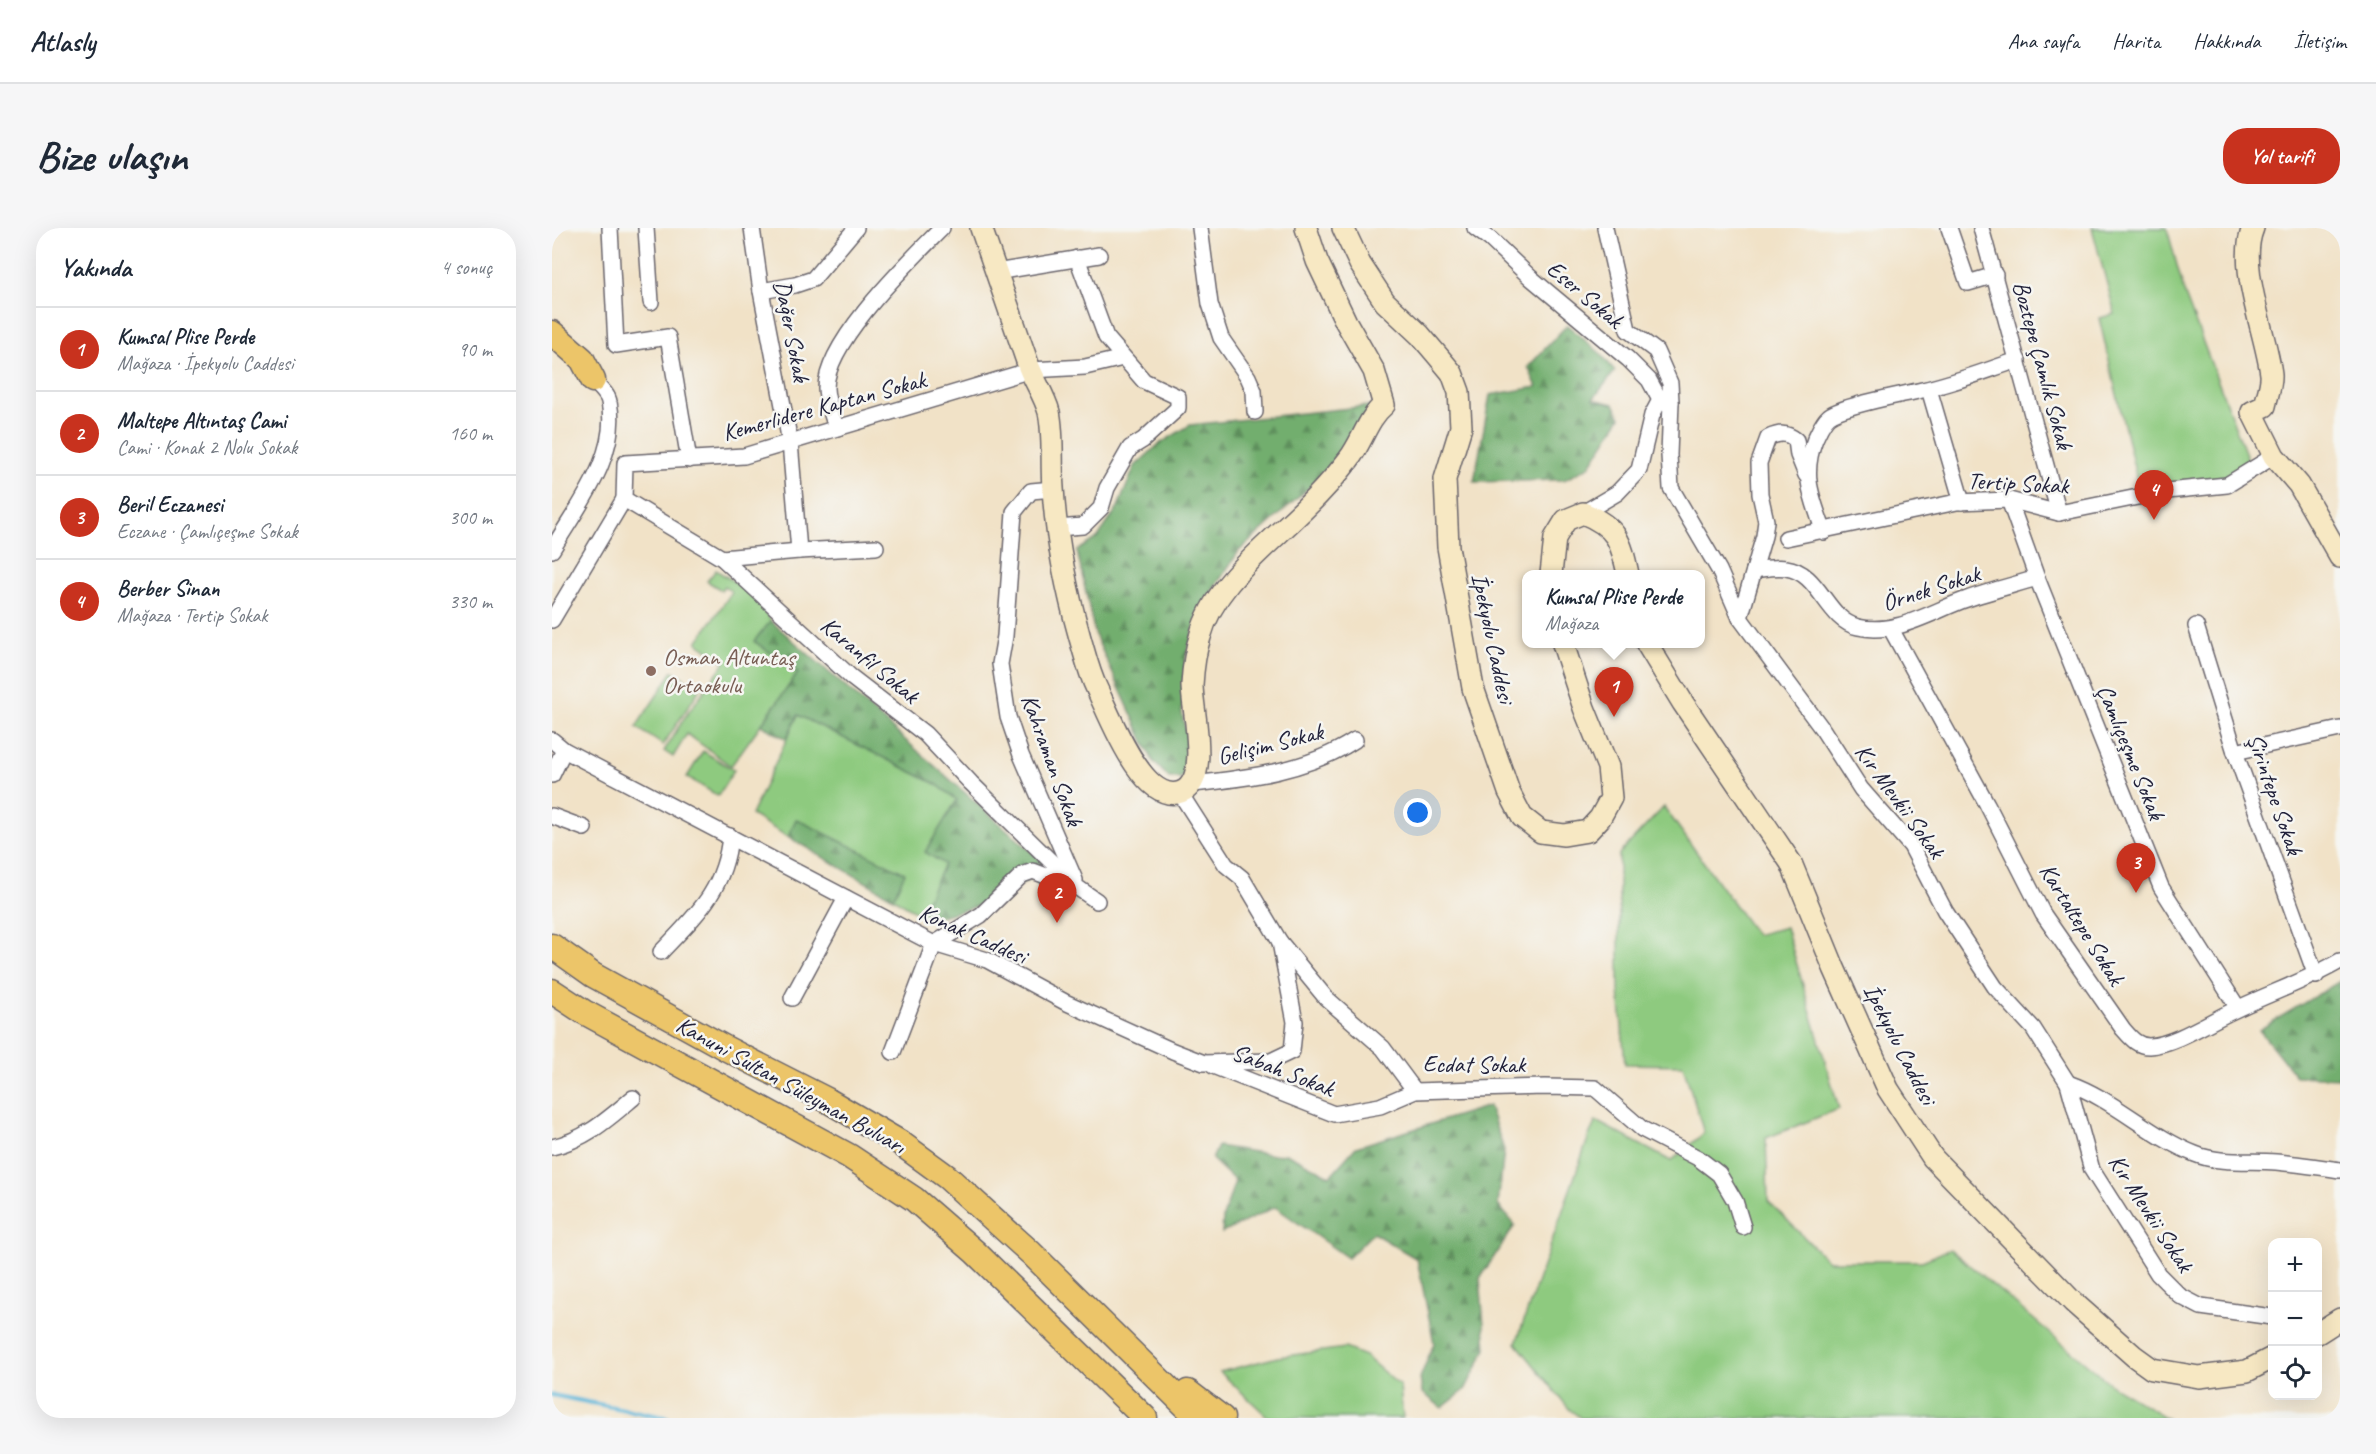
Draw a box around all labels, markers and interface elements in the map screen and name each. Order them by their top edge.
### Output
text: Atlasly [30,24,95,59]
text: Ana sayfa [2008,28,2079,54]
text: Harita [2112,28,2160,54]
text: Hakkında [2193,28,2261,54]
text: İletişim [2294,28,2346,54]
button: Yol tarifi [2223,128,2340,184]
text: Bize ulaşın [36,130,187,183]
text: Yakında [60,251,131,284]
street label: Eser Sokak [1541,253,1631,336]
text: 4 sonuç [441,255,492,280]
street label: Dağer Sokak [767,278,817,386]
street label: Boztepe Çamlık Sokak [2006,278,2080,454]
text: Kumsal Plise Perde [117,323,254,351]
text: 1 [75,337,84,362]
text: 90 m [458,337,492,362]
text: Mağaza · İpekyolu Caddesi [117,351,294,376]
street label: Kemerlidere Kaptan Sokak [719,364,931,448]
text: Maltepe Altıntaş Cami [117,407,286,435]
text: 2 [75,421,84,446]
text: 160 m [449,421,492,446]
text: Cami · Konak 2 Nolu Sokak [117,435,297,460]
street label: Tertip Sokak [1967,465,2071,501]
pin: 4 [2134,470,2174,520]
text: Beril Eczanesi [117,491,223,519]
text: 3 [75,505,84,530]
text: 300 m [449,505,492,530]
text: Eczane · Çamlıçeşme Sokak [117,519,298,544]
street label: Örnek Sokak [1878,557,1986,618]
street label: İpekyolu Caddesi [1465,570,1522,709]
popup [1522,570,1705,648]
text: Berber Sinan [117,575,219,603]
text: Kumsal Plise Perde [1545,583,1682,611]
text: 4 [75,589,84,614]
text: 330 m [449,589,492,614]
text: Mağaza · Tertip Sokak [117,603,268,628]
street label: Karanfil Sokak [815,610,927,711]
text: Mağaza [1545,611,1598,636]
place label: Osman Altuntaş Ortaokulu [663,642,798,700]
marker: Osman Altuntaş Ortaokulu [644,664,658,678]
pin: 1 [1594,668,1634,717]
street label: Çamlıçeşme Sokak [2090,680,2173,826]
street label: Kahraman Sokak [1014,690,1090,832]
street label: Gelişim Sokak [1214,716,1328,772]
street label: Şirintepe Sokak [2240,730,2310,861]
street label: Kır Mevkii Sokak [1848,738,1953,866]
your location [1403,798,1432,827]
pin: 3 [2116,844,2156,893]
street label: Kartaltepe Sokak [2033,858,2132,992]
pin: 2 [1038,874,1076,923]
street label: Konak Caddesi [914,897,1034,972]
street label: İpekyolu Caddesi [1857,978,1945,1113]
street label: Kanuni Sultan Süleyman Bulvarı [671,1009,912,1161]
street label: Sabah Sokak [1228,1037,1340,1104]
street label: Ecdat Sokak [1423,1049,1527,1079]
street label: Kır Mevkii Sokak [2102,1148,2201,1279]
map controls [2268,1238,2322,1400]
button: + [2268,1238,2322,1292]
button: − [2268,1292,2322,1346]
button: locate [2268,1346,2322,1400]

